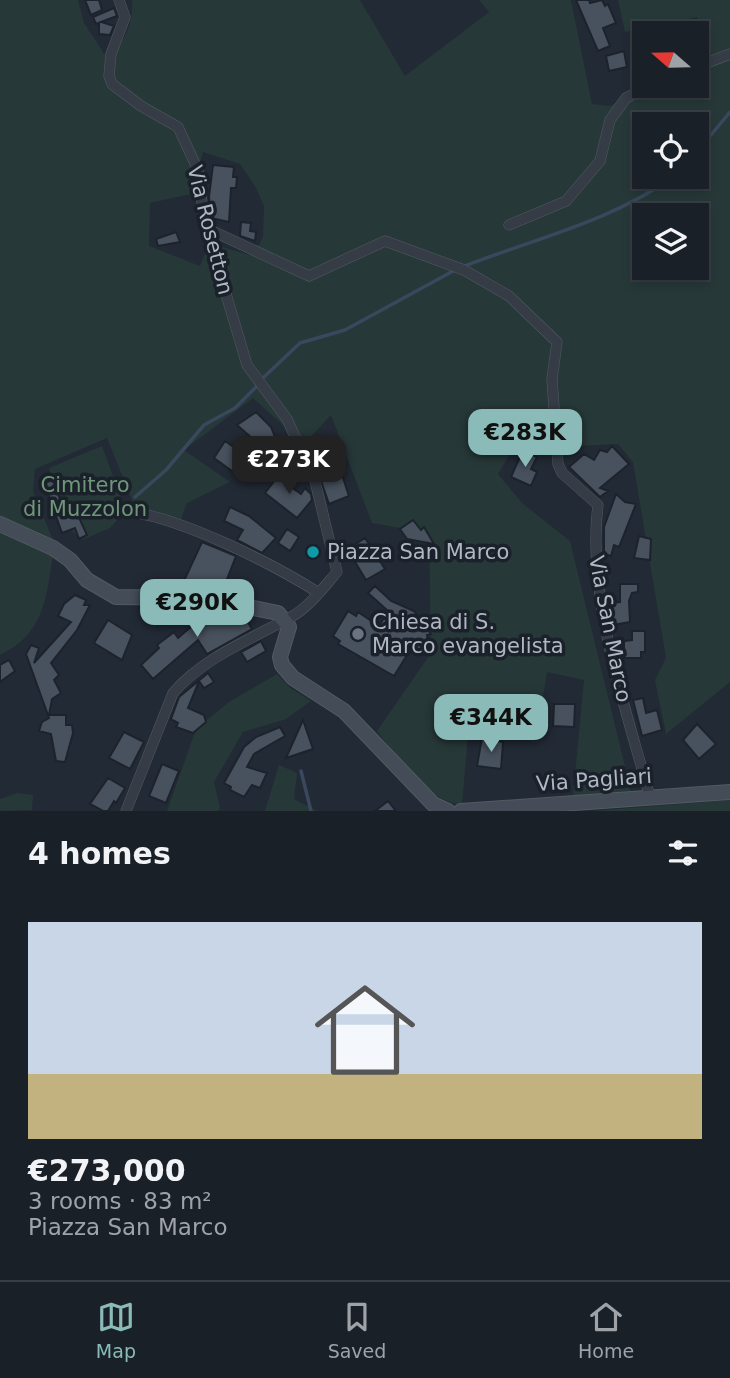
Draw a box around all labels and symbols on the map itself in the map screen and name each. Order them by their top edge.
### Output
north arrow [632,21,709,98]
street label: Via Rosetton [182,163,238,297]
pin: €283K [476,410,574,469]
pin: €273K [240,436,338,496]
park label: Cimitero di Muzzolon [23,473,147,521]
place label: Piazza San Marco [327,540,509,564]
marker: Piazza San Marco [305,544,321,560]
street label: Via San Marco [584,554,636,704]
pin: €290K [148,580,246,639]
place label: Chiesa di S. Marco evangelista [372,610,564,658]
marker: Chiesa di S. Marco evangelista [350,626,366,642]
pin: €344K [442,694,540,754]
street label: Via Pagliari [535,764,653,796]

